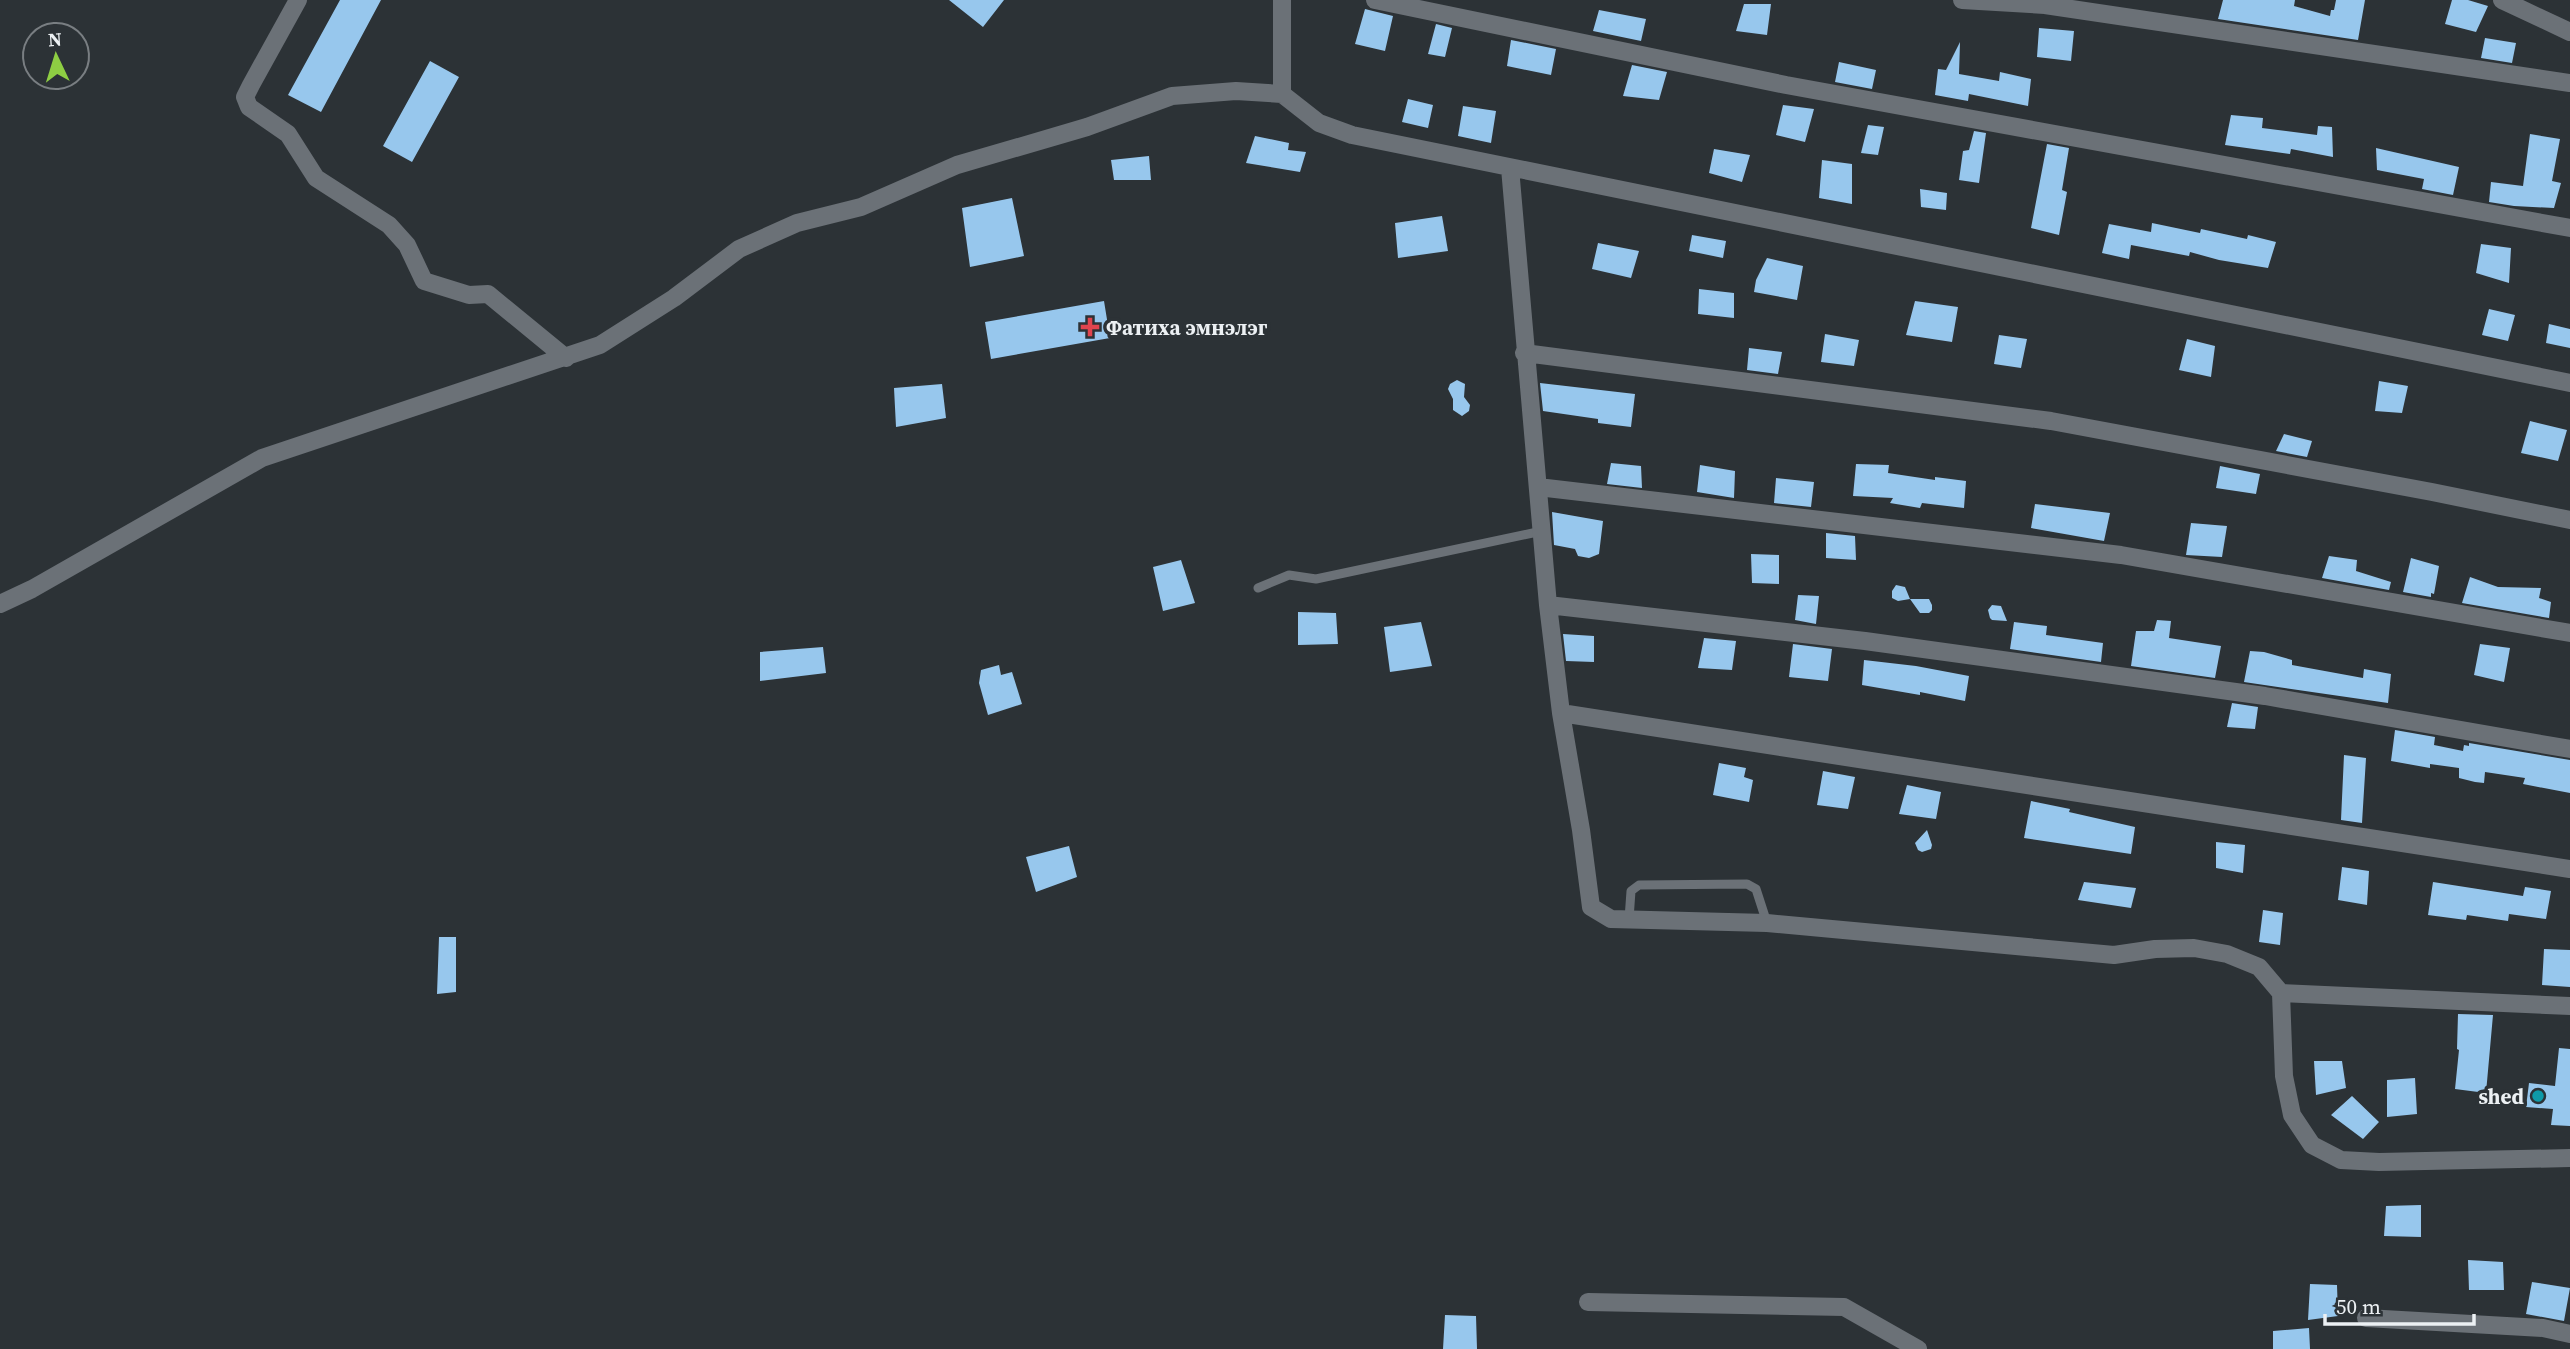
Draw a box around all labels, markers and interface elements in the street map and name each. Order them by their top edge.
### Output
north arrow [21,21,91,91]
text: N [47,26,63,52]
place label: Фатиха эмнэлэг [1106,313,1268,342]
marker: Фатиха эмнэлэг [1080,317,1100,337]
place label: shed [2478,1082,2525,1111]
marker: shed [2530,1088,2546,1104]
scale bar [2325,1282,2474,1326]
text: 50 m [2336,1292,2381,1321]

